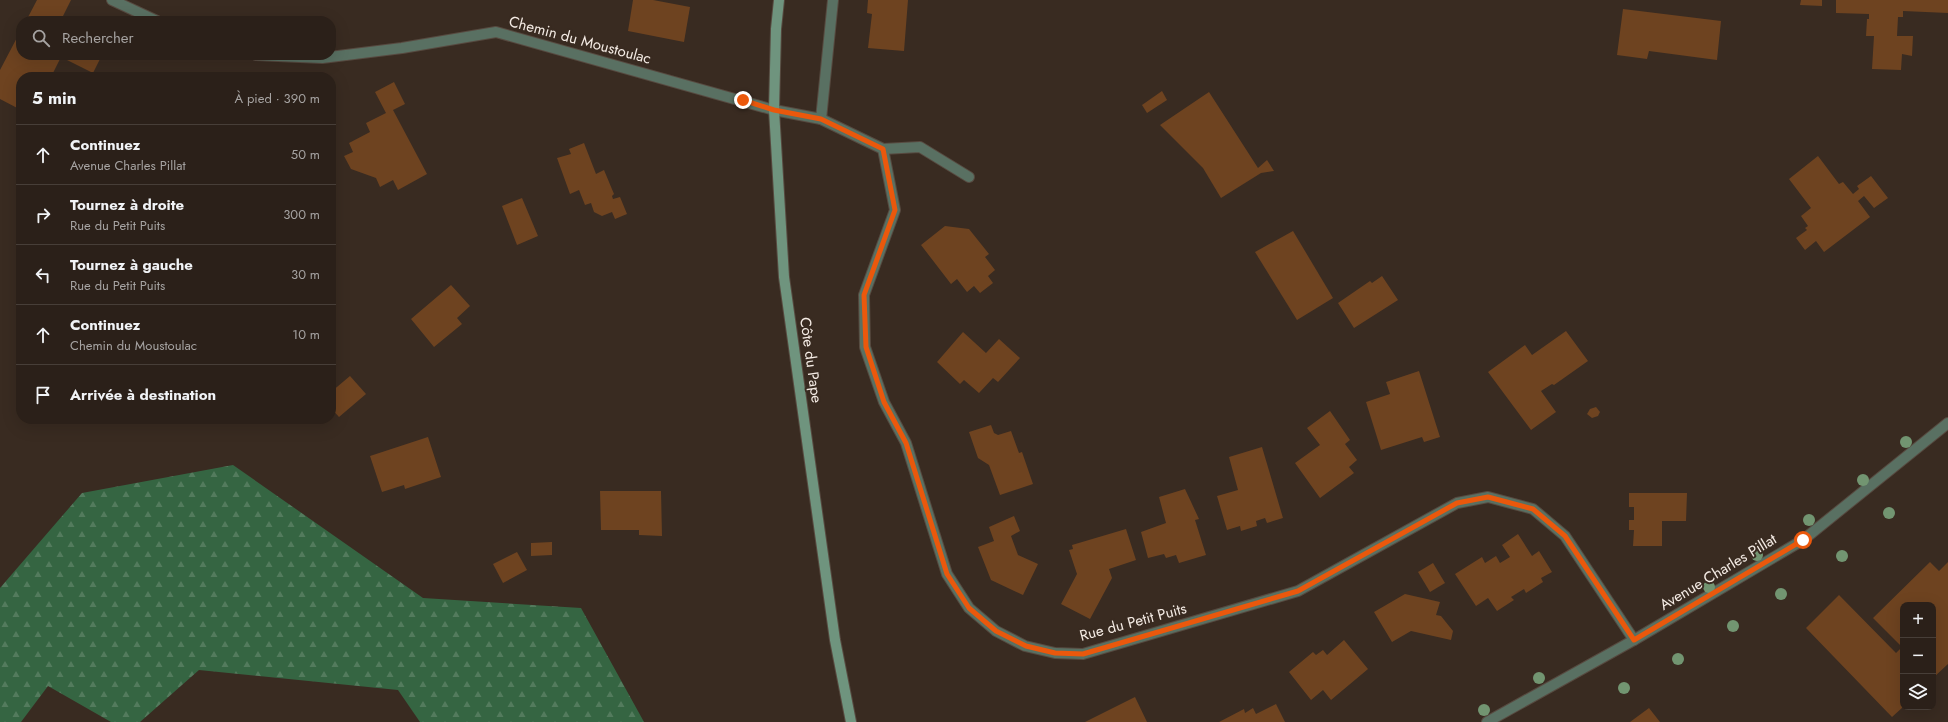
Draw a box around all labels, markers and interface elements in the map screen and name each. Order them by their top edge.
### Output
street label: Chemin du Moustoulac [506,10,654,70]
search box [16,16,336,60]
icon: search [30,27,52,49]
text: Rechercher [62,27,134,49]
text: 5 min [32,86,76,110]
text: À pied · 390 m [234,89,320,108]
route end [734,91,752,109]
text: Continuez [70,134,140,156]
icon: ahead [32,144,54,166]
text: 50 m [291,145,320,164]
text: Avenue Charles Pillat [70,156,186,175]
text: Tournez à droite [70,194,184,216]
icon: right [32,204,54,226]
text: 300 m [283,205,320,224]
text: Rue du Petit Puits [70,216,165,235]
text: Tournez à gauche [70,254,193,276]
icon: left [32,264,54,286]
text: 30 m [291,265,320,284]
text: Rue du Petit Puits [70,276,165,295]
text: Continuez [70,314,140,336]
street label: Côte du Pape [794,316,828,405]
icon: ahead [32,324,54,346]
text: 10 m [292,325,320,344]
text: Chemin du Moustoulac [70,336,197,355]
icon: arrive [32,384,54,406]
text: Arrivée à destination [70,384,216,406]
street label: Avenue Charles Pillat [1655,528,1781,616]
route start [1794,531,1812,549]
street label: Rue du Petit Puits [1077,597,1189,647]
map controls [1900,602,1936,710]
button: + [1900,602,1936,638]
button: − [1900,638,1936,674]
button: layers [1900,674,1936,710]

